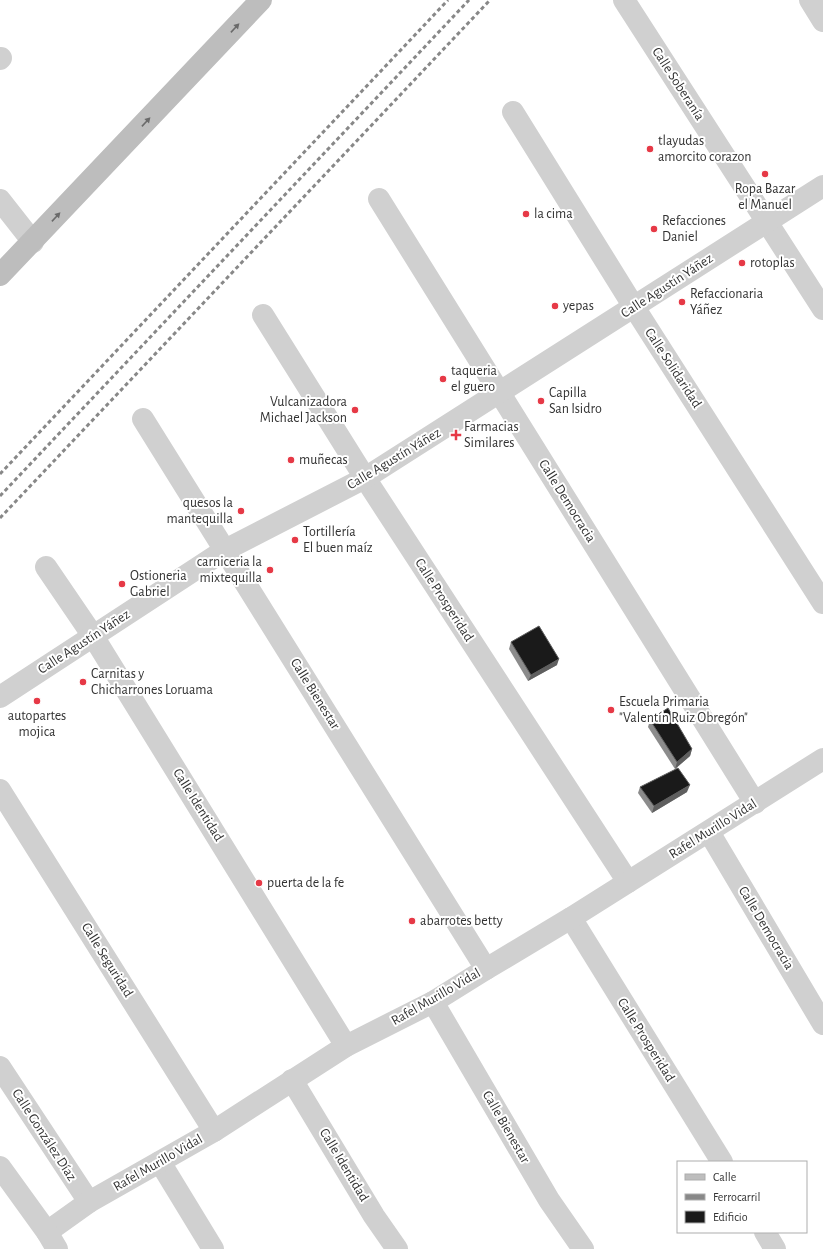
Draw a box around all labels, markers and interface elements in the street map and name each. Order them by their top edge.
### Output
one-way arrow [230,23,240,33]
street label: Calle Soberanía [649,45,707,124]
one-way arrow [141,117,150,128]
place label: tlayudas amorcito corazon [658,134,752,164]
marker: tlayudas amorcito corazon [645,144,655,154]
marker: Ropa Bazar el Manuel [760,169,770,179]
place label: Ropa Bazar el Manuel [735,182,796,212]
place label: la cima [534,207,573,221]
marker: la cima [521,209,531,219]
one-way arrow [52,212,61,222]
place label: Refacciones Daniel [662,214,726,244]
marker: Refacciones Daniel [649,224,659,234]
street label: Calle Agustín Yáñez [619,251,716,321]
place label: rotoplas [750,256,795,270]
marker: rotoplas [737,258,747,268]
place label: Refaccionaria Yáñez [690,287,764,317]
marker: Refaccionaria Yáñez [677,297,687,307]
place label: yepas [562,299,594,313]
marker: yepas [550,301,560,311]
street label: Calle Solidaridad [642,326,704,410]
place label: taqueria el guero [451,364,498,394]
marker: taqueria el guero [438,374,448,384]
place label: Capilla San Isidro [549,386,602,416]
place label: Vulcanizadora Michael Jackson [260,395,348,425]
marker: Capilla San Isidro [536,396,546,406]
marker: Vulcanizadora Michael Jackson [350,405,360,415]
place label: Farmacias Similares [464,420,519,450]
street label: Calle Agustín Yáñez [345,426,443,492]
marker: Farmacias Similares [451,430,461,440]
place label: muñecas [299,453,348,467]
marker: muñecas [286,455,296,465]
street label: Calle Democracia [536,457,598,545]
place label: quesos la mantequilla [166,496,234,526]
marker: quesos la mantequilla [236,506,246,516]
place label: Tortillería El buen maíz [303,525,373,555]
marker: Tortillería El buen maíz [290,535,300,545]
place label: carniceria la mixtequilla [197,555,263,585]
street label: Calle Prosperidad [412,556,476,644]
marker: carniceria la mixtequilla [265,565,275,575]
place label: Ostioneria Gabriel [130,569,187,599]
marker: Ostioneria Gabriel [117,579,127,589]
street label: Calle Agustín Yáñez [36,607,133,677]
street label: Calle Bienestar [288,656,343,732]
place label: Carnitas y Chicharrones Loruama [91,667,213,697]
marker: Carnitas y Chicharrones Loruama [78,677,88,687]
place label: Escuela Primaria "Valentín Ruiz Obregón" [619,695,748,725]
marker: autopartes mojica [32,696,42,706]
marker: Escuela Primaria "Valentín Ruiz Obregón" [606,705,616,715]
place label: autopartes mojica [8,709,66,739]
street label: Calle Identidad [170,766,226,844]
street label: Rafel Murillo Vidal [667,796,759,862]
place label: puerta de la fe [267,876,344,890]
marker: puerta de la fe [254,878,264,888]
street label: Calle Democracia [736,884,797,972]
place label: abarrotes betty [420,914,503,928]
marker: abarrotes betty [407,916,417,926]
street label: Calle Seguridad [79,920,135,1000]
street label: Rafel Murillo Vidal [389,966,483,1028]
street label: Calle Prosperidad [615,996,677,1084]
street label: Calle González Díaz [9,1087,79,1184]
street label: Calle Bienestar [480,1088,533,1166]
street label: Calle Identidad [317,1126,371,1204]
street label: Rafel Murillo Vidal [111,1132,205,1194]
legend [677,1161,807,1233]
text: Calle [713,1171,736,1183]
text: Ferrocarril [713,1191,760,1203]
text: Edificio [713,1211,748,1223]

